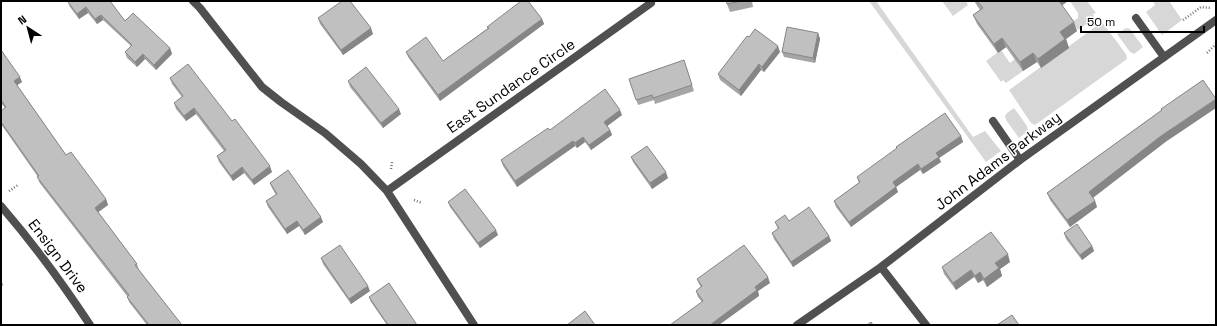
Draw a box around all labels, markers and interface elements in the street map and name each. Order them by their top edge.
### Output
north arrow [8,8,48,48]
scale bar [1081,8,1204,34]
text: N [15,12,29,28]
text: 50 m [1087,14,1115,30]
street label: East Sundance Circle [443,34,579,137]
street label: John Adams Parkway [931,107,1064,214]
street label: Ensign Drive [24,215,92,297]

